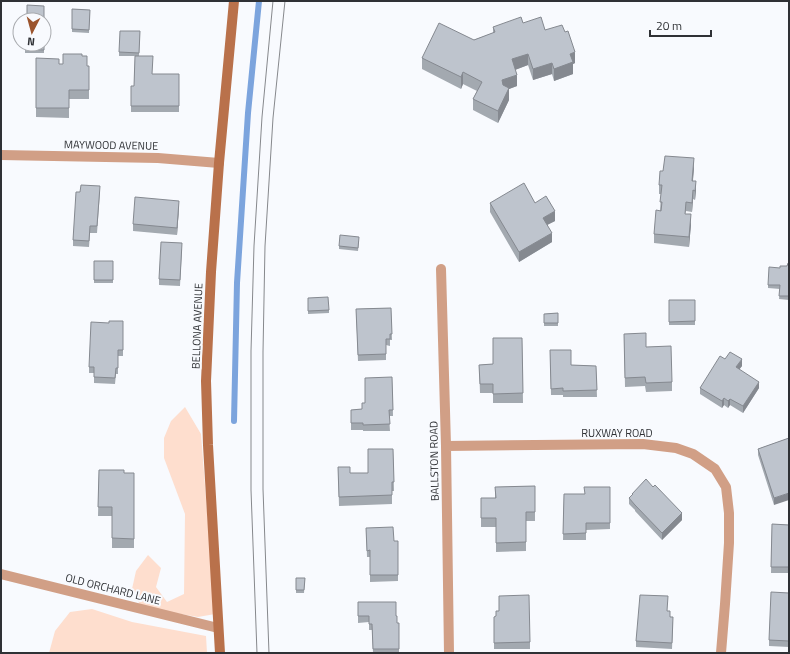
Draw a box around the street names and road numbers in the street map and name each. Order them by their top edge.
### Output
street label: MAYWOOD AVENUE [64,136,158,154]
street label: BELLONA AVENUE [188,283,206,369]
street label: BALLSTON ROAD [425,421,443,501]
street label: RUXWAY ROAD [581,425,653,441]
street label: OLD ORCHARD LANE [64,569,162,609]

